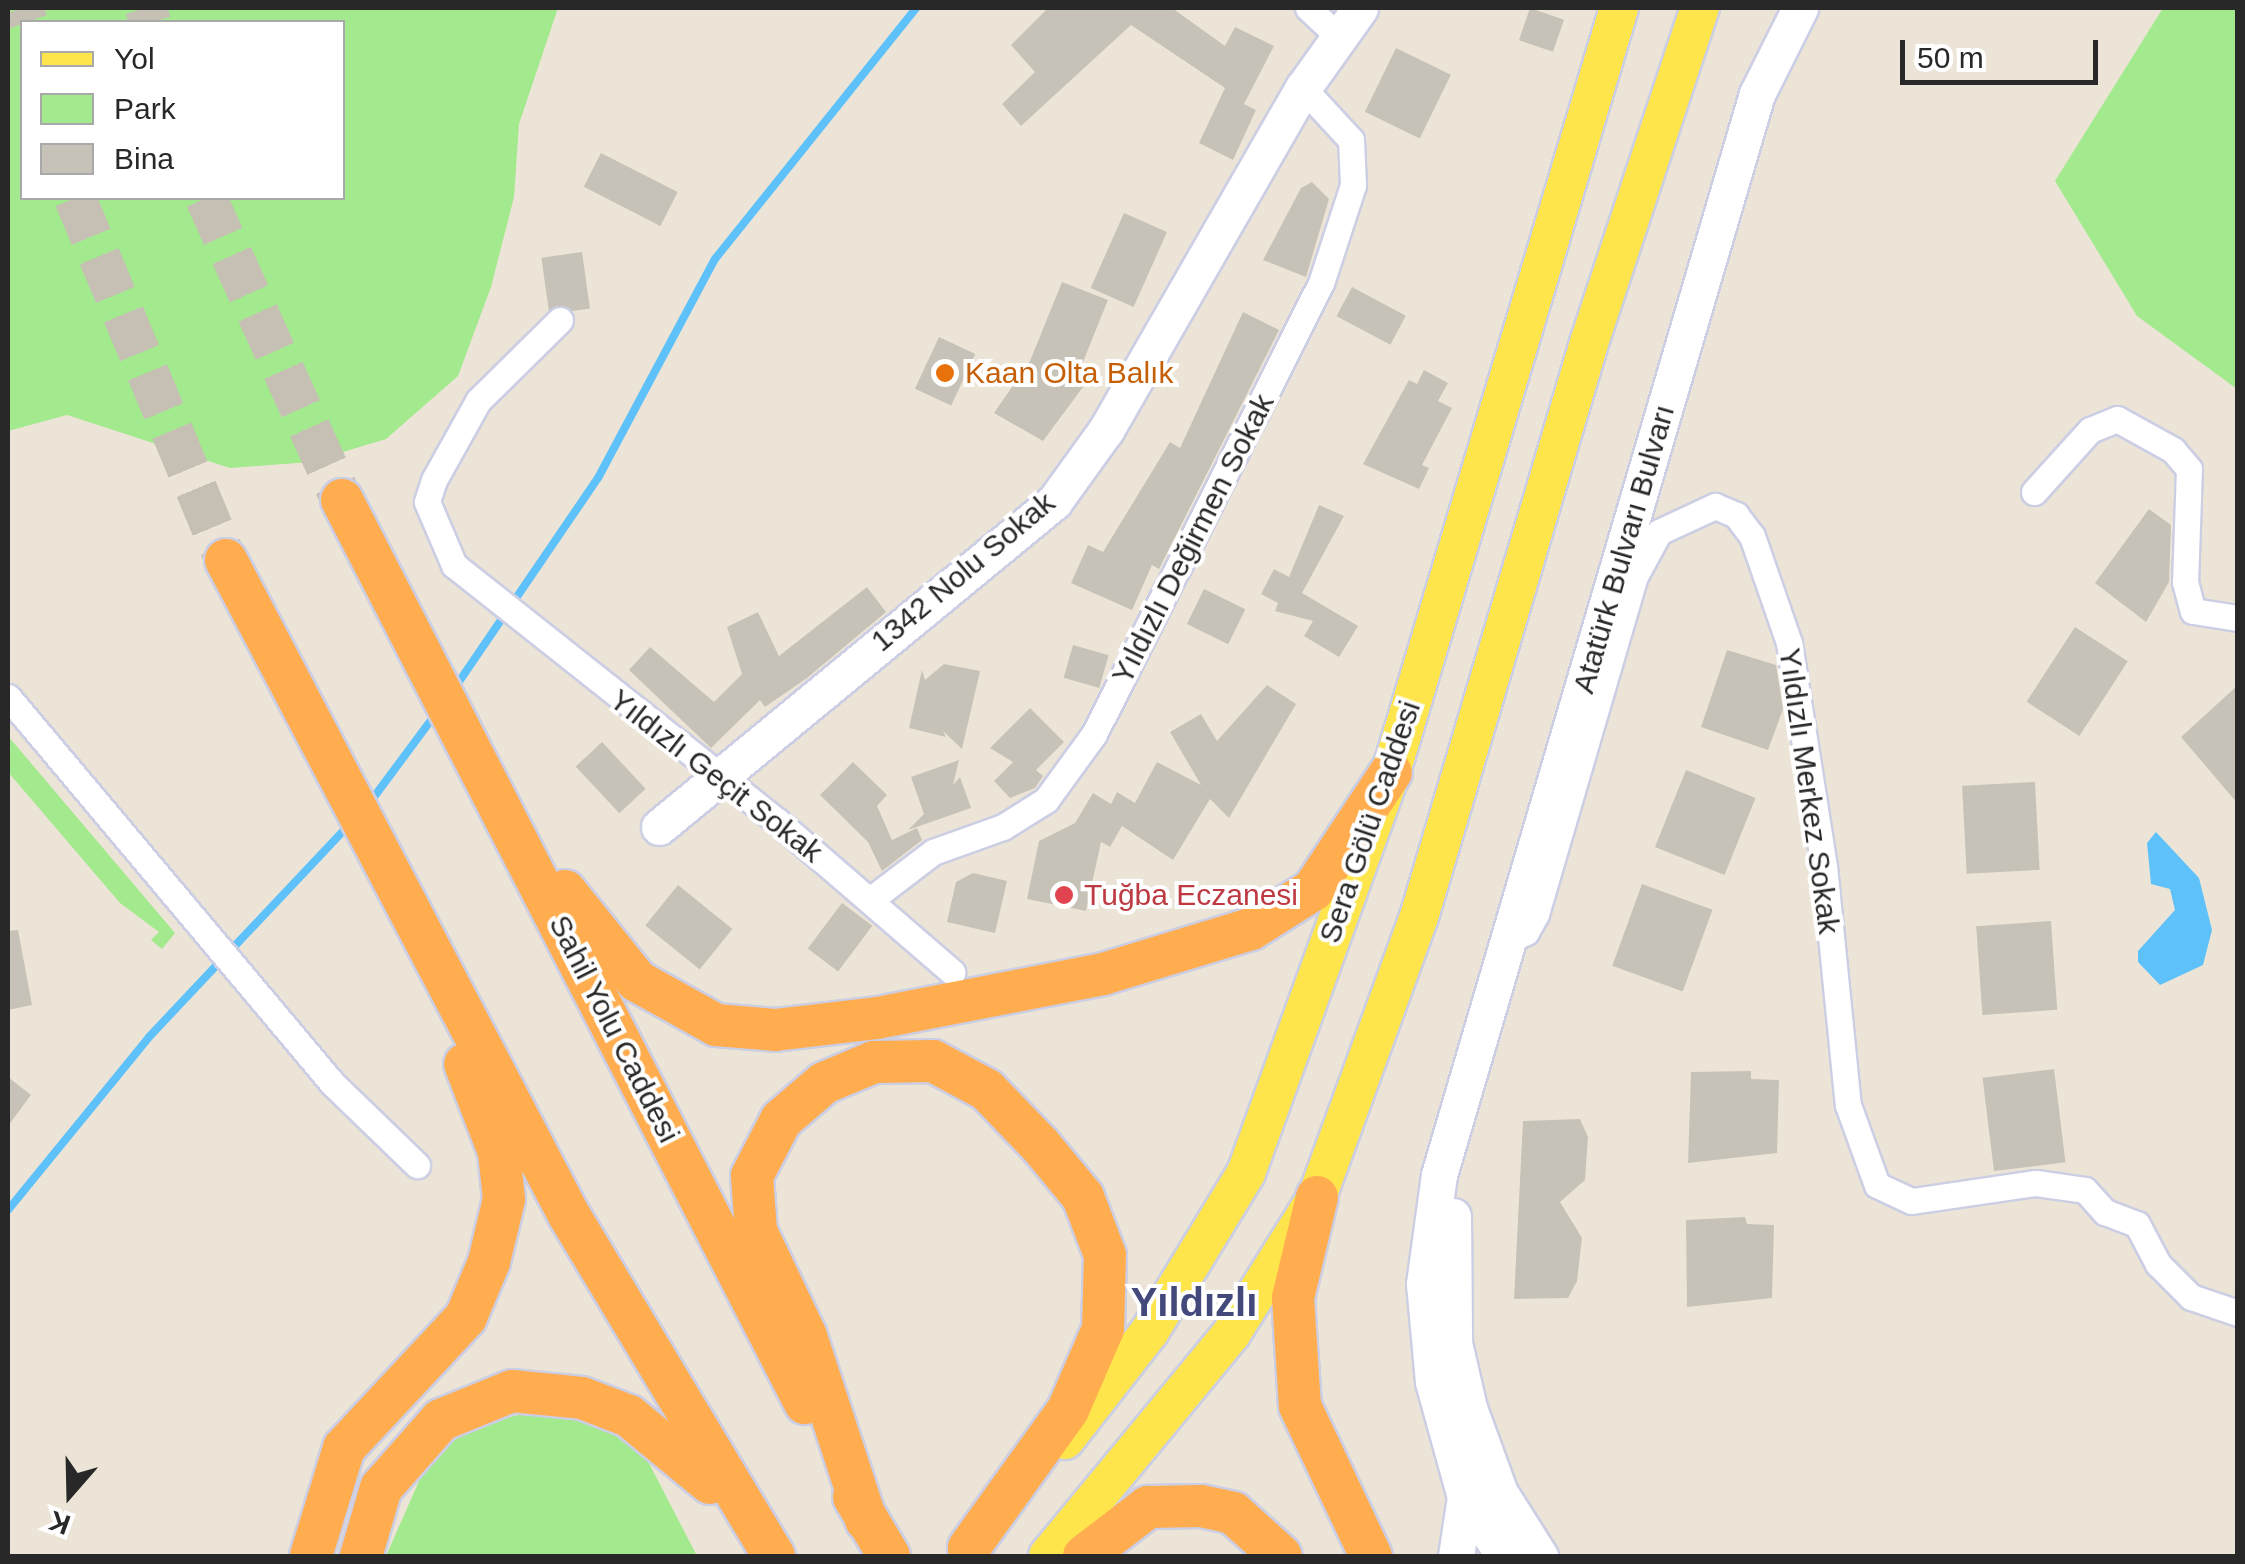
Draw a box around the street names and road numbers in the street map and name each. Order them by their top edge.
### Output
street label: Yıldızlı Değirmen Sokak [1104,388,1282,690]
street label: Atatürk Bulvarı Bulvarı [1566,401,1682,697]
street label: 1342 Nolu Sokak [864,485,1062,659]
street label: Yıldızlı Merkez Sokak [1771,646,1847,936]
street label: Yıldızlı Geçit Sokak [602,682,830,870]
street label: Sera Gölü Caddesi [1312,696,1428,948]
street label: Sahil Yolu Caddesi [541,909,687,1149]

